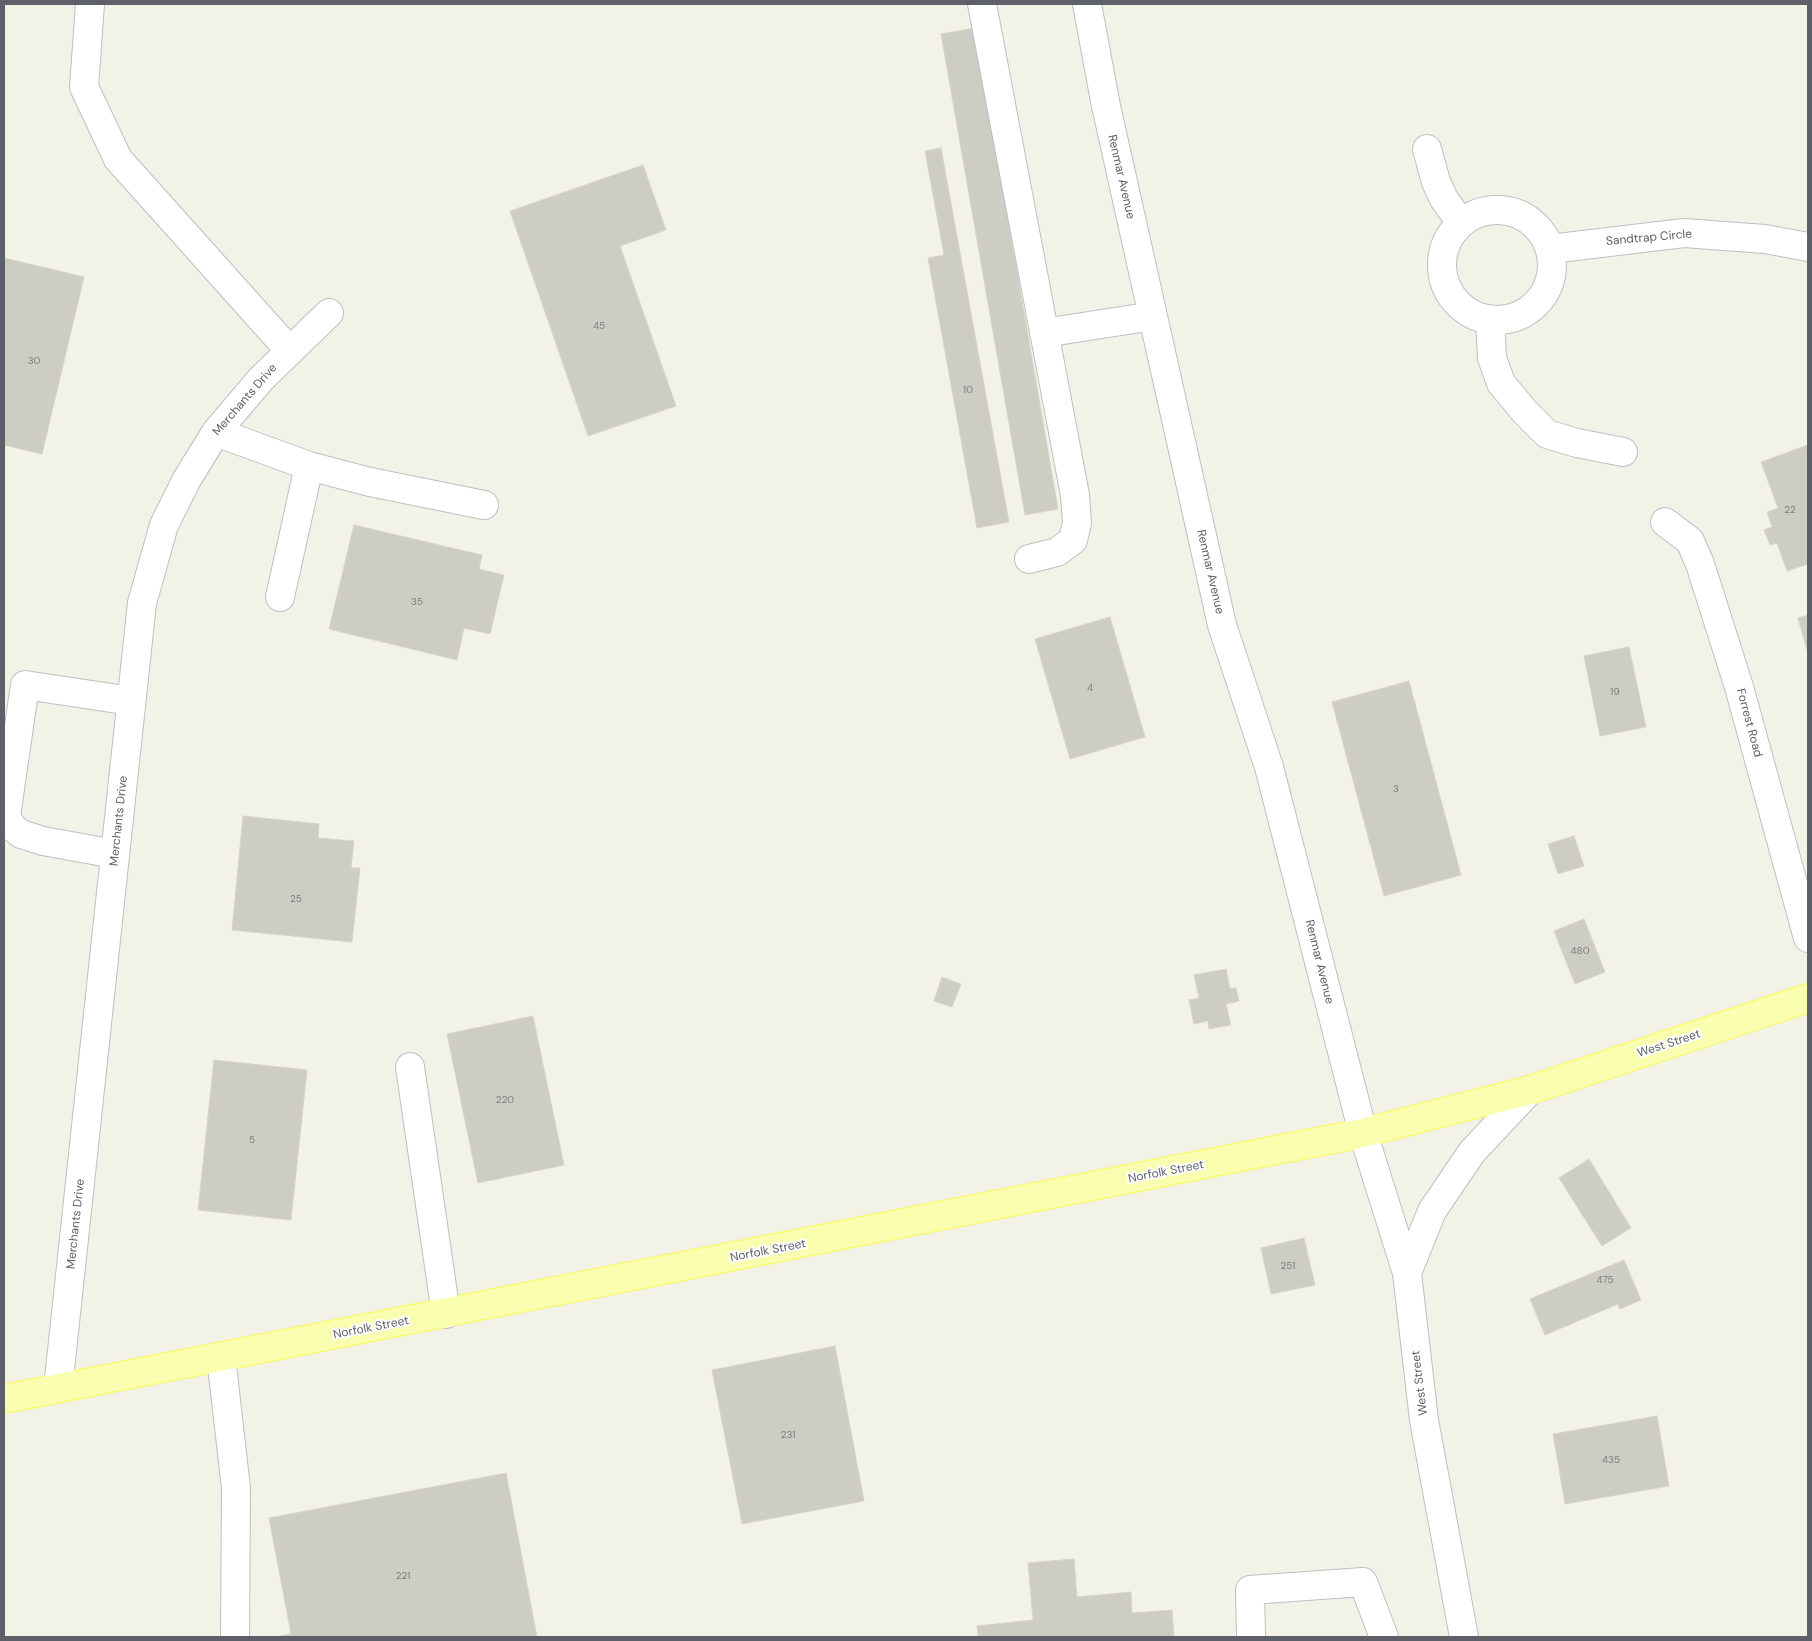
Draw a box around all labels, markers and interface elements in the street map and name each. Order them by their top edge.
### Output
street label: Renmar Avenue [1104,133,1138,221]
street label: Sandtrap Circle [1605,227,1693,249]
house number: 45 [593,320,605,332]
house number: 30 [28,355,40,367]
street label: Merchants Drive [210,361,280,439]
house number: 10 [963,384,973,396]
house number: 22 [1784,504,1796,516]
street label: Renmar Avenue [1193,528,1227,616]
house number: 35 [411,596,423,608]
house number: 4 [1087,682,1093,694]
house number: 19 [1610,686,1620,698]
street label: Forrest Road [1733,687,1765,759]
street label: Merchants Drive [107,775,131,867]
house number: 3 [1393,783,1399,795]
house number: 25 [290,893,302,905]
street label: Renmar Avenue [1302,918,1336,1006]
house number: 480 [1571,945,1589,957]
street label: West Street [1636,1027,1702,1061]
house number: 220 [496,1094,514,1106]
house number: 5 [249,1134,255,1146]
street label: Norfolk Street [1127,1158,1205,1186]
street label: Merchants Drive [64,1178,88,1270]
street label: Norfolk Street [729,1237,807,1265]
house number: 251 [1281,1260,1295,1272]
house number: 475 [1596,1274,1614,1286]
street label: Norfolk Street [332,1314,410,1342]
street label: West Street [1409,1350,1431,1416]
house number: 231 [781,1429,795,1441]
house number: 435 [1602,1454,1620,1466]
house number: 221 [396,1570,410,1582]

